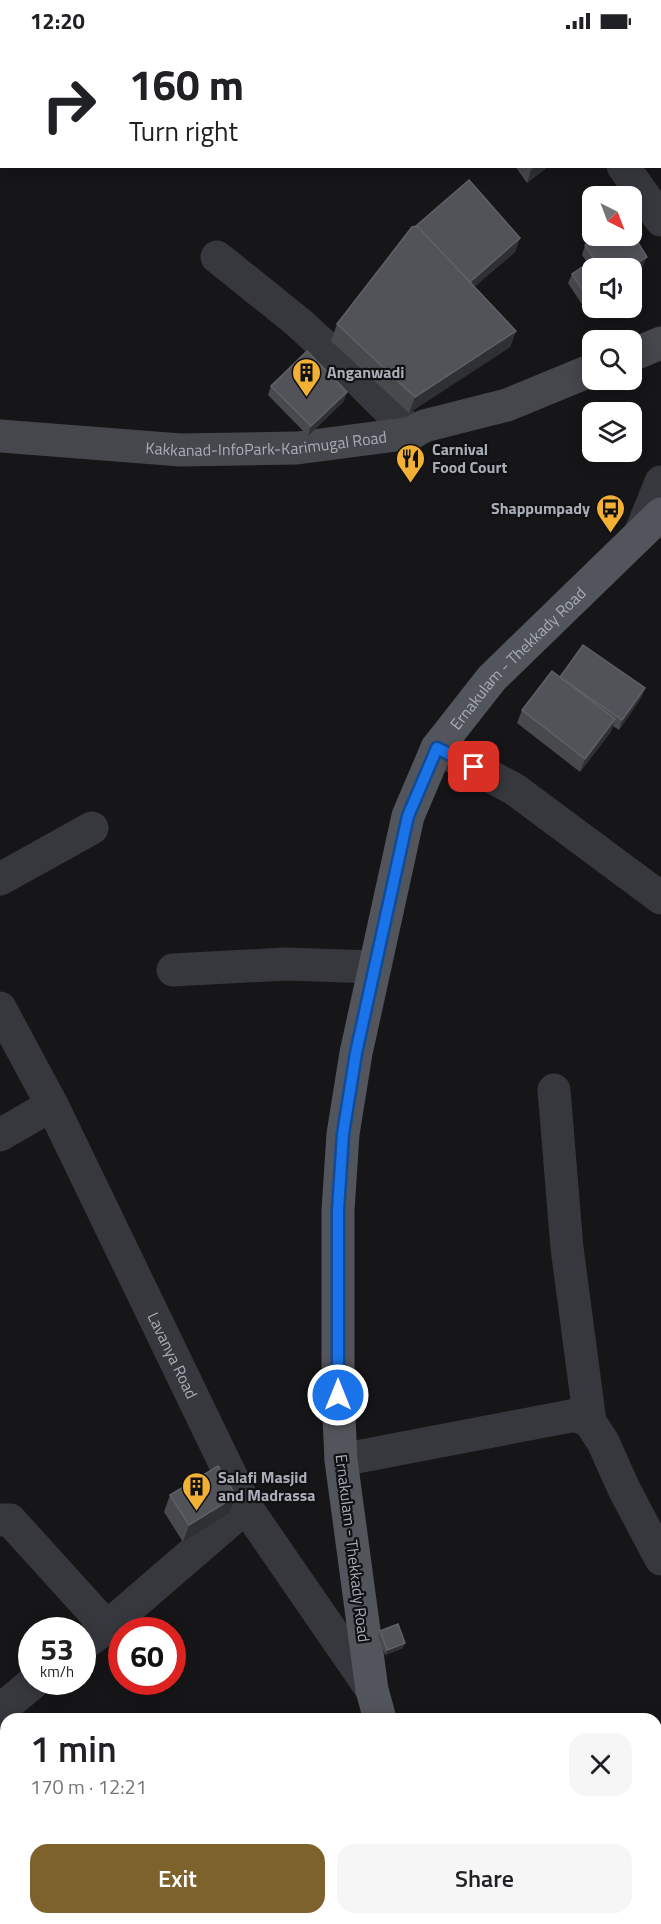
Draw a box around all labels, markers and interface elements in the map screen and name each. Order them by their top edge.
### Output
text: 12:20 [30,4,85,38]
text: 160 m [129,52,244,116]
icon: right [30,66,108,144]
text: Turn right [129,110,238,151]
north arrow [582,186,642,246]
map controls [582,186,642,462]
button: sound [582,258,642,318]
button: search [582,330,642,390]
building icon: Anganwadi [290,356,322,398]
place label: Anganwadi [327,360,404,384]
button: layers [582,402,642,462]
street label: Kakkanad-InfoPark-Karimugal Road [145,424,388,462]
place label: Carnival Food Court [432,437,507,479]
restaurant icon: Carnival Food Court [395,442,427,484]
bus stop icon: Shappumpady [595,492,627,534]
place label: Shappumpady [491,496,590,520]
street label: Ernakulam - Thekkady Road [444,581,591,735]
pin [448,741,499,792]
icon: arrive [457,750,490,783]
street label: Lavanya Road [142,1308,204,1403]
position arrow [306,1363,370,1427]
street label: Ernakulam - Thekkady Road [330,1453,376,1643]
place label: Salafi Masjid and Madrassa [218,1465,315,1507]
building icon: Salafi Masjid and Madrassa [181,1470,213,1512]
speed limit sign: 60 [108,1617,186,1695]
text: 53 [40,1626,74,1672]
text: km/h [40,1660,74,1683]
text: 1 min [30,1721,117,1776]
button: close [569,1733,632,1796]
text: 170 m · 12:21 [30,1771,147,1802]
button: Exit [30,1844,325,1913]
button: Share [337,1844,632,1913]

